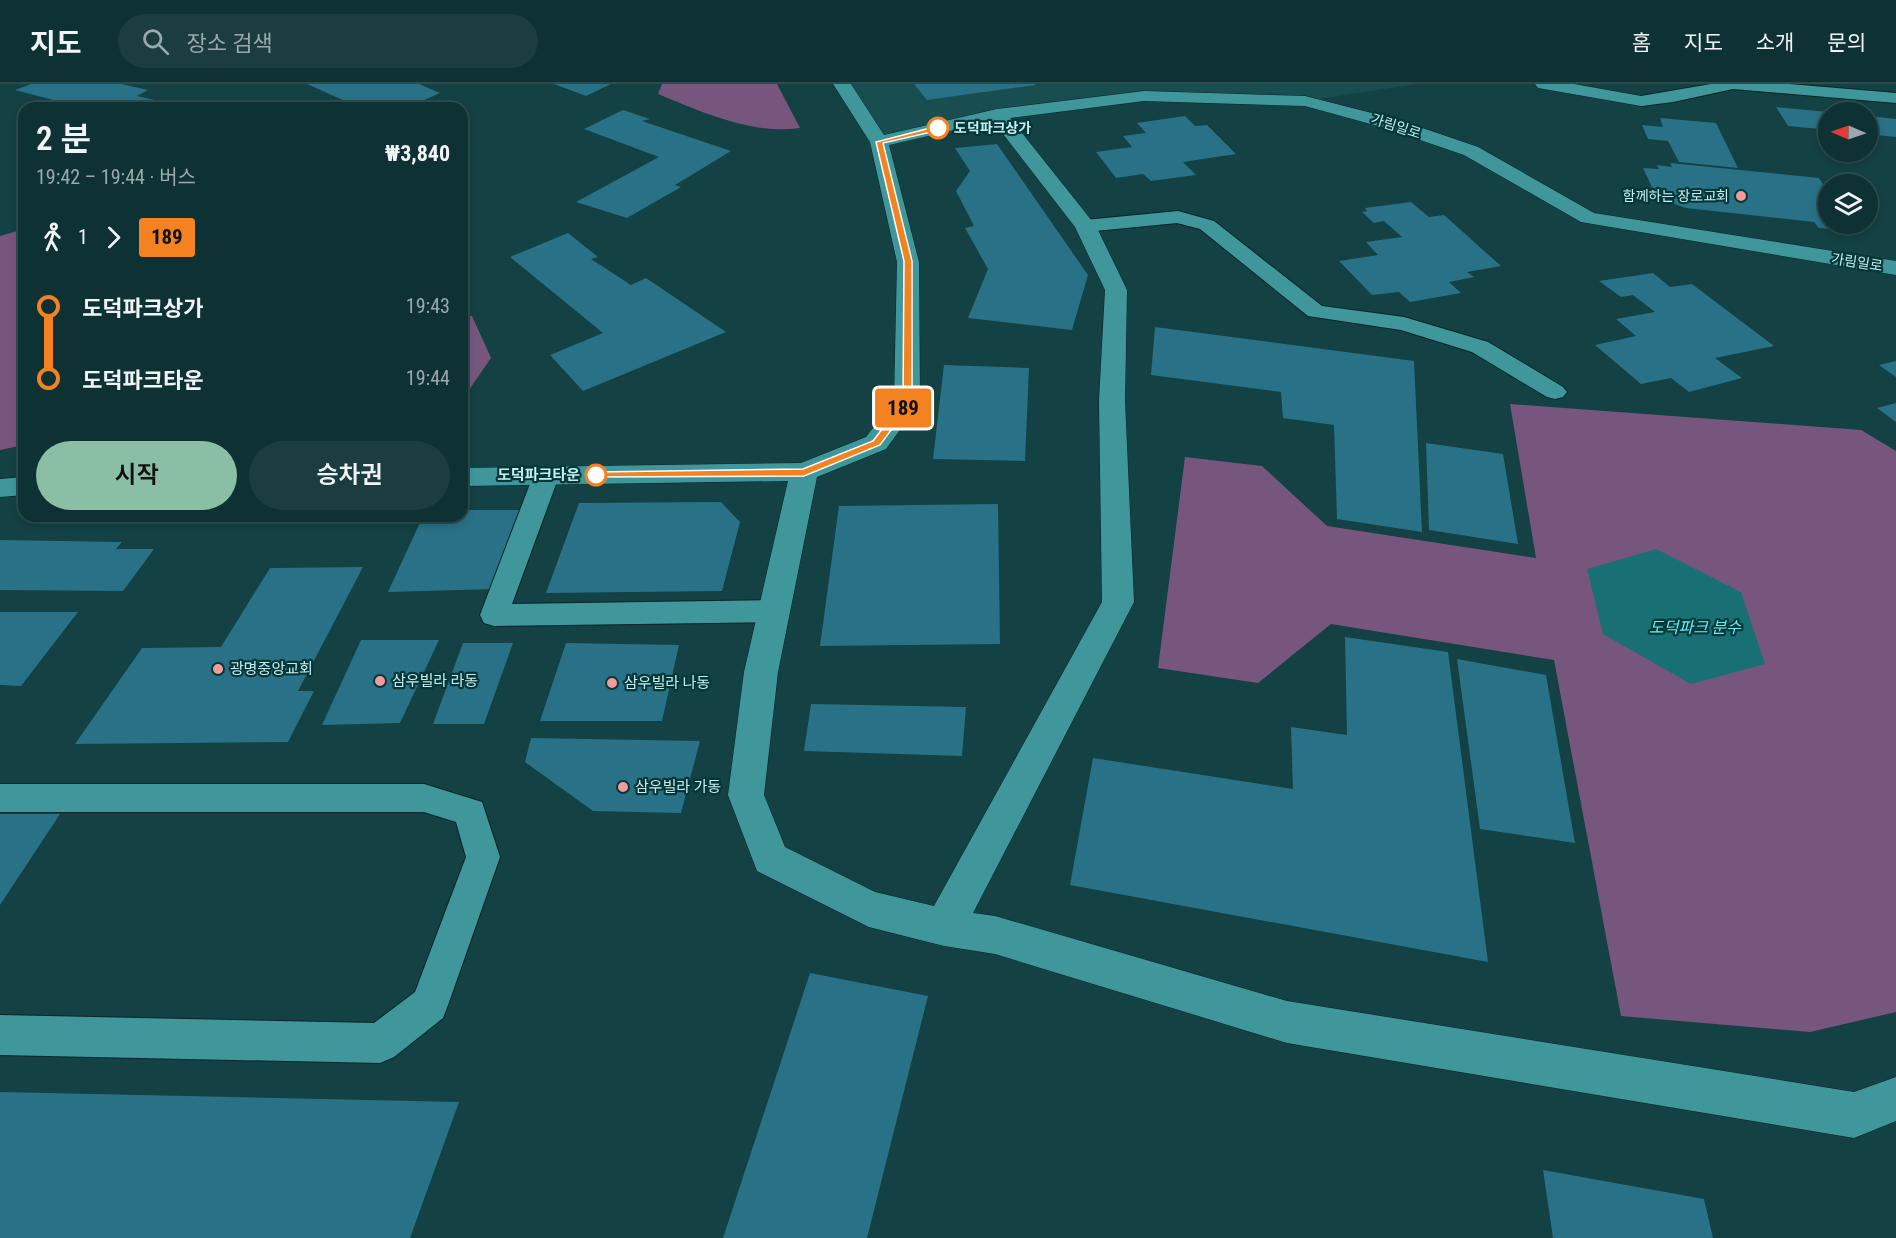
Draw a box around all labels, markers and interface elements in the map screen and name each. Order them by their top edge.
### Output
search box [118,14,538,68]
icon: search [139,25,172,58]
text: 지도 [30,27,82,60]
text: 장소 검색 [187,31,273,56]
text: 홈 [1632,31,1651,55]
text: 지도 [1684,31,1723,55]
text: 소개 [1756,31,1794,55]
text: 문의 [1827,31,1866,55]
north arrow [1818,102,1878,162]
map controls [1818,102,1878,234]
street label: 가림일로 [1369,110,1423,142]
marker: 도덕파크상가 [927,117,949,139]
text: 2 분 [36,119,91,158]
place label: 도덕파크상가 [954,120,1031,136]
text: ₩3,840 [385,141,450,166]
text: 19:42 – 19:44 · 버스 [36,165,196,189]
button: layers [1818,174,1878,234]
place label: 함께하는 장로교회 [1623,188,1729,204]
marker: 함께하는 장로교회 [1734,189,1748,203]
icon: walk [36,221,69,254]
icon: forward [97,221,130,254]
text: 1 [78,225,88,249]
text: 189 [151,225,183,249]
street label: 가림일로 [1830,250,1884,274]
text: 19:43 [406,294,450,318]
text: 도덕파크상가 [82,296,203,321]
text: 19:44 [406,366,450,390]
text: 도덕파크타운 [82,368,203,393]
line badge: 189 [868,388,938,428]
text: 189 [887,396,919,420]
button: 시작 [36,441,237,510]
button: 승차권 [249,441,450,510]
marker: 도덕파크타운 [585,464,607,486]
place label: 도덕파크타운 [497,466,580,484]
water label: 도덕파크 분수 [1649,618,1742,637]
place label: 광명중앙교회 [230,660,313,678]
marker: 광명중앙교회 [211,662,225,676]
place label: 삼우빌라 라동 [392,672,478,690]
marker: 삼우빌라 라동 [373,674,387,688]
place label: 삼우빌라 나동 [624,674,710,692]
marker: 삼우빌라 나동 [605,676,619,690]
place label: 삼우빌라 가동 [635,778,721,796]
marker: 삼우빌라 가동 [616,780,630,794]

